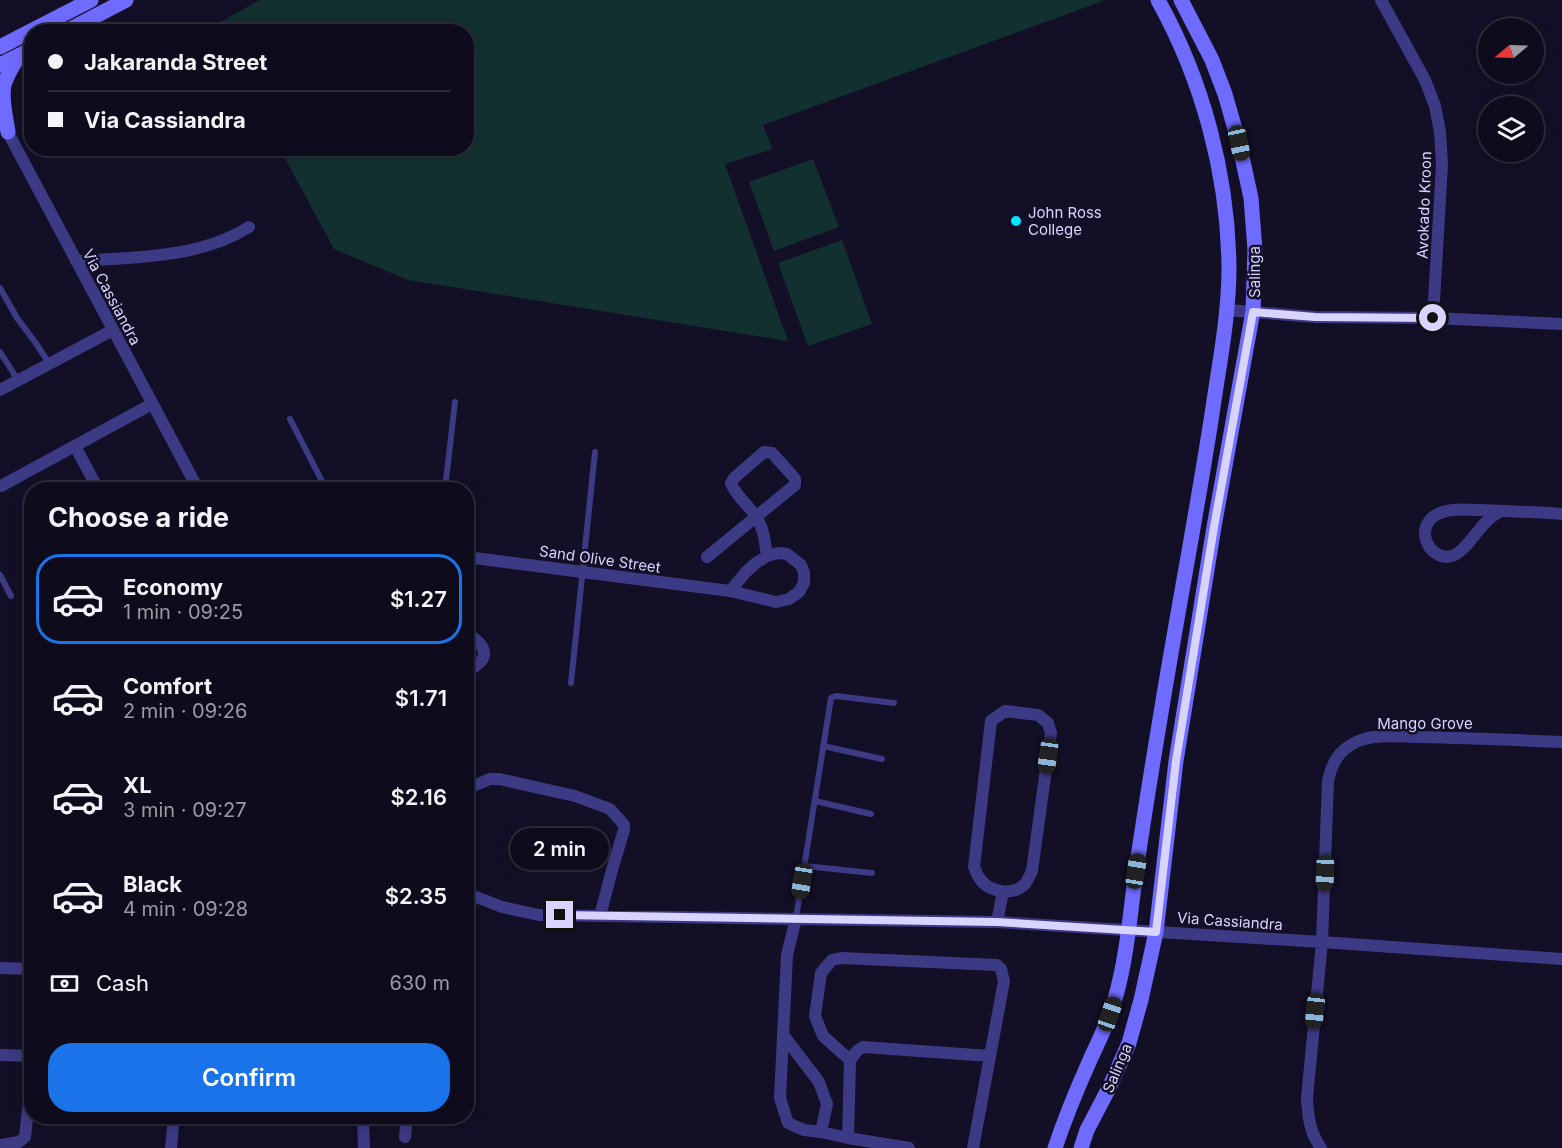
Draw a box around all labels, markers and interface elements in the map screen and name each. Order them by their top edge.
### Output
north arrow [1478,18,1544,84]
map controls [1478,18,1544,162]
text: Jakaranda Street [84,49,267,75]
button: layers [1478,96,1544,162]
text: Via Cassiandra [84,107,246,133]
car [1226,124,1252,162]
street label: Avokado Kroon [1413,151,1435,259]
place label: John Ross College [1028,203,1102,239]
marker: John Ross College [1009,214,1023,228]
street label: Via Cassiandra [79,246,145,348]
street label: Salinga [1245,246,1264,298]
route start [1419,304,1446,331]
text: Choose a ride [48,501,229,534]
street label: Sand Olive Street [538,541,662,577]
icon: car [51,572,105,626]
text: Economy [123,574,223,600]
text: $1.27 [390,586,447,612]
text: 1 min · 09:25 [123,600,243,624]
icon: car [51,671,105,725]
text: Comfort [123,673,212,699]
text: $1.71 [395,685,447,711]
text: 2 min · 09:26 [123,699,247,723]
street label: Mango Grove [1377,714,1473,733]
car [1037,737,1059,775]
icon: car [51,770,105,824]
text: XL [123,772,152,798]
text: $2.16 [391,784,447,810]
text: 3 min · 09:27 [123,798,246,822]
callout: 2 min [510,828,610,870]
text: 2 min [533,837,586,861]
car [1124,852,1148,890]
car [1315,855,1335,891]
car [790,862,814,900]
icon: car [51,869,105,923]
text: Black [123,871,182,897]
text: $2.35 [385,883,447,909]
text: 4 min · 09:28 [123,897,248,921]
route end [546,901,573,928]
street label: Via Cassiandra [1176,908,1284,934]
icon: cash [48,967,81,1000]
text: Cash [96,970,149,996]
text: 630 m [389,971,450,995]
car [1304,992,1326,1030]
car [1096,994,1124,1034]
street label: Salinga [1098,1040,1136,1096]
button: Confirm [48,1043,450,1112]

